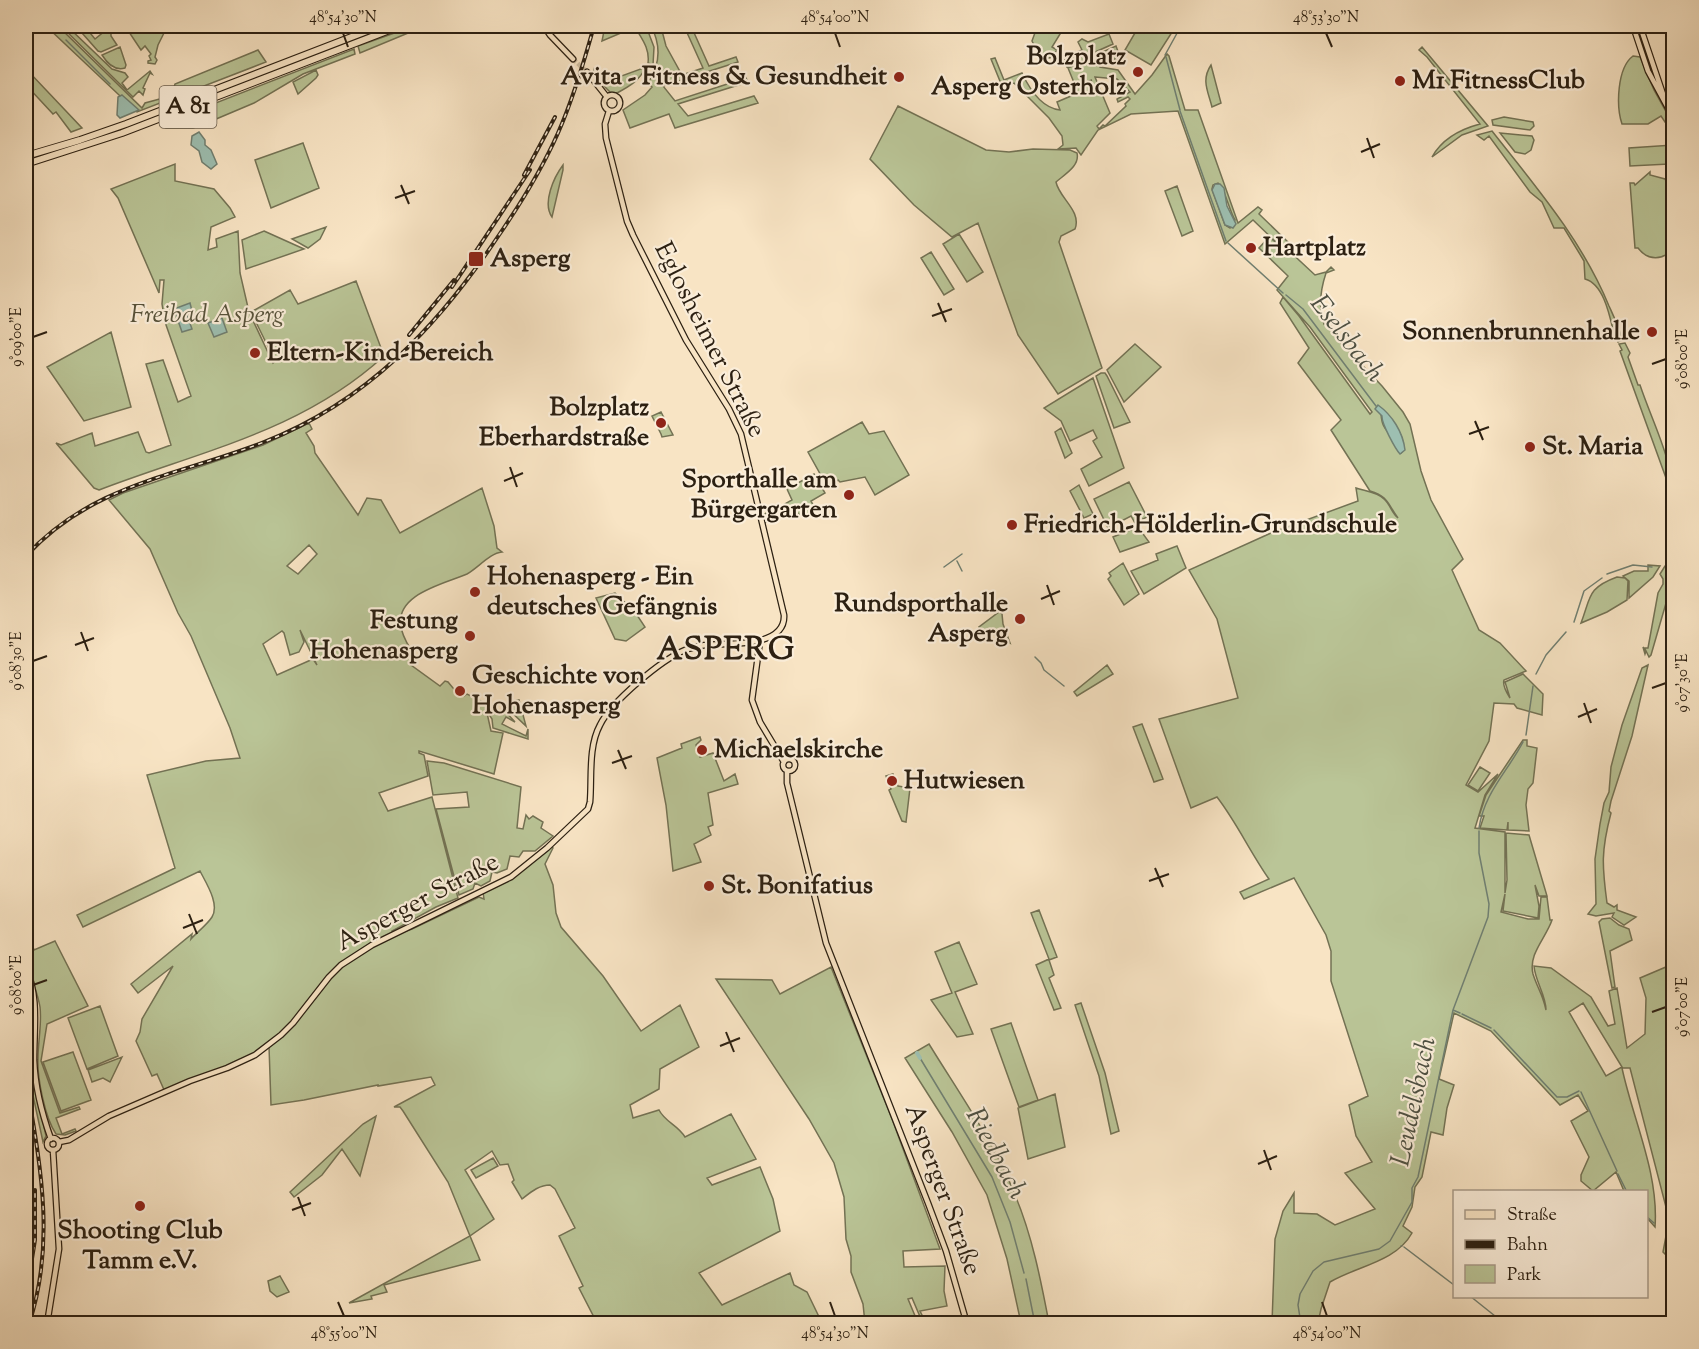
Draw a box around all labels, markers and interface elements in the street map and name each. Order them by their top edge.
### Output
text: 48°54'30"N [309,8,377,29]
text: 48°54'00"N [801,8,869,29]
text: 48°53'30"N [1293,8,1359,29]
place label: Bolzplatz Asperg Osterholz [931,39,1126,106]
place label: Avita - Fitness & Gesundheit [560,59,887,96]
place label: M1 FitnessClub [1412,63,1585,100]
marker: Bolzplatz Asperg Osterholz [1131,65,1145,79]
marker: Avita - Fitness & Gesundheit [892,70,906,84]
marker: M1 FitnessClub [1393,74,1407,88]
road number: A 81 [160,86,216,128]
place label: Hartplatz [1263,230,1366,267]
street label: Eglosheimer Straße [644,236,774,444]
place label: Asperg [490,241,571,278]
marker: Hartplatz [1244,241,1258,255]
marker: Asperg [467,250,485,268]
water label: Eselsbach [1299,287,1393,391]
park label: Freibad Asperg [130,297,284,334]
text: 9°09'00"E [7,307,28,367]
place label: Sonnenbrunnenhalle [1402,314,1640,351]
marker: Sonnenbrunnenhalle [1645,325,1659,339]
text: 9°08'00"E [1673,329,1694,389]
place label: Eltern-Kind-Bereich [267,335,494,372]
marker: Eltern-Kind-Bereich [248,346,262,360]
place label: Bolzplatz Eberhardstraße [479,390,649,457]
marker: Bolzplatz Eberhardstraße [654,416,668,430]
place label: St. Maria [1542,429,1643,466]
marker: St. Maria [1523,440,1537,454]
place label: Sporthalle am Bürgergarten [682,462,838,529]
marker: Sporthalle am Bürgergarten [842,488,856,502]
place label: Friedrich-Hölderlin-Grundschule [1024,507,1397,544]
marker: Friedrich-Hölderlin-Grundschule [1005,518,1019,532]
place label: Hohenasperg - Ein deutsches Gefängnis [487,559,717,626]
marker: Hohenasperg - Ein deutsches Gefängnis [468,585,482,599]
place label: Rundsporthalle Asperg [834,586,1008,653]
place label: Festung Hohenasperg [310,603,458,670]
marker: Rundsporthalle Asperg [1013,612,1027,626]
district label: ASPERG [656,628,796,674]
marker: Festung Hohenasperg [463,629,477,643]
text: 9°08'30"E [7,632,28,690]
text: 9°07'30"E [1673,654,1694,712]
place label: Geschichte von Hohenasperg [472,658,646,725]
marker: Geschichte von Hohenasperg [453,684,467,698]
place label: Michaelskirche [714,732,883,769]
marker: Michaelskirche [695,743,709,757]
place label: Hutwiesen [904,763,1026,800]
marker: Hutwiesen [885,774,899,788]
street label: Asperger Straße [330,845,506,961]
place label: St. Bonifatius [721,868,873,905]
marker: St. Bonifatius [702,879,716,893]
text: 9°08'00"E [7,955,28,1015]
text: 9°07'00"E [1673,977,1694,1037]
water label: Leudelsbach [1382,1034,1448,1170]
street label: Asperger Straße [894,1099,990,1281]
water label: Riedbach [955,1101,1035,1207]
legend [1453,1190,1648,1298]
marker: Shooting Club Tamm e.V. [133,1199,147,1213]
text: Straße [1507,1203,1557,1229]
place label: Shooting Club Tamm e.V. [57,1213,223,1280]
text: Bahn [1507,1233,1548,1259]
text: Park [1507,1263,1542,1289]
text: 48°55'00"N [311,1324,377,1345]
text: 48°54'30"N [801,1324,869,1345]
text: 48°54'00"N [1293,1324,1361,1345]

